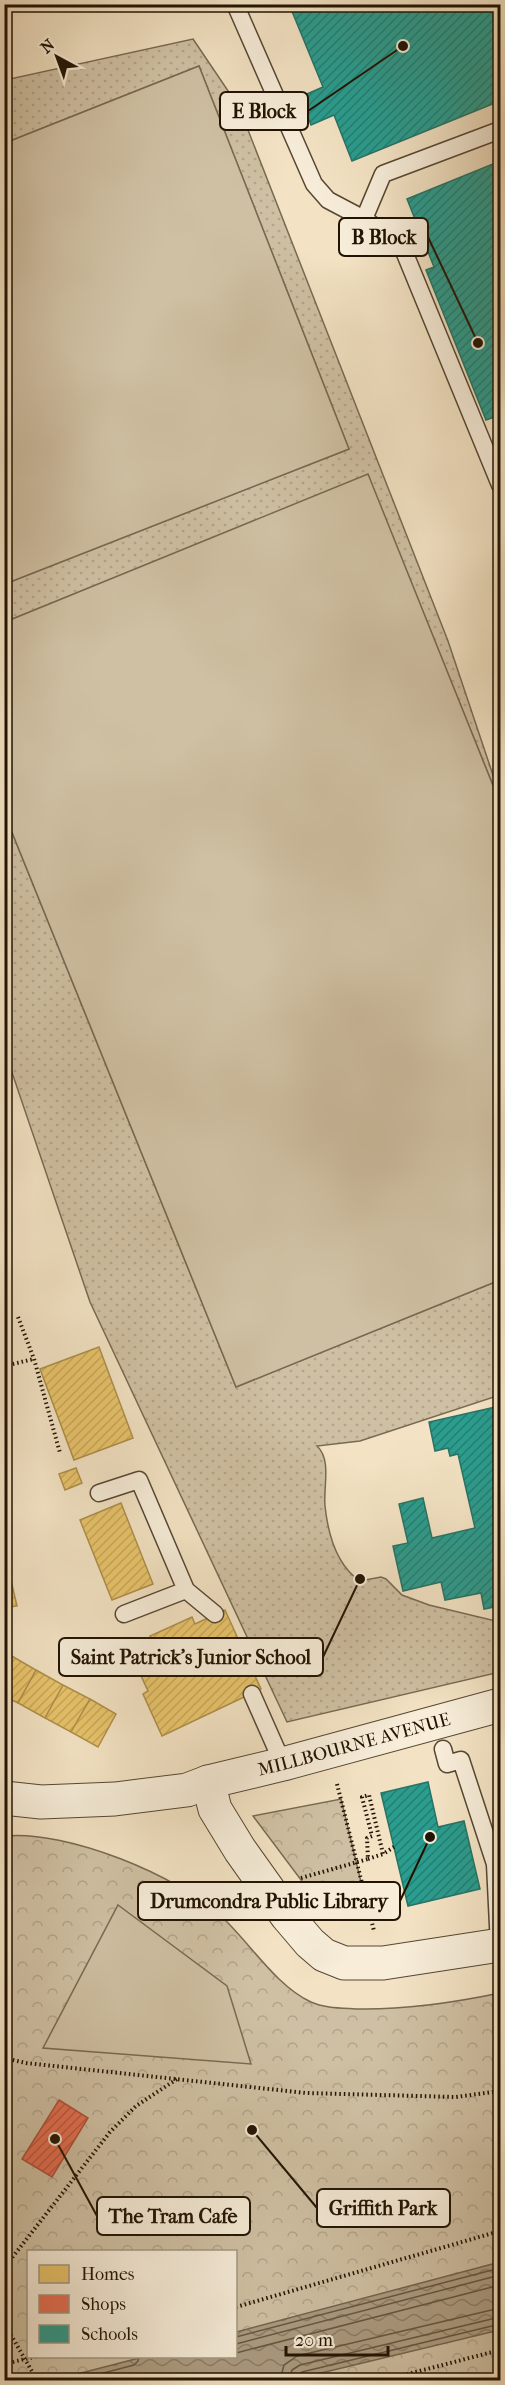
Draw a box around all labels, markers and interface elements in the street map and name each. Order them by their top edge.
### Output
north arrow [27,27,87,87]
text: N [37,34,59,57]
callout: E Block [220,92,308,130]
text: E Block [232,100,297,123]
callout: B Block [339,218,428,256]
text: B Block [352,226,417,249]
callout: Saint Patrick's Junior School [59,1638,323,1676]
text: Saint Patrick's Junior School [71,1646,312,1669]
street label: MILLBOURNE AVENUE [256,1709,453,1781]
callout: Drumcondra Public Library [138,1882,400,1920]
text: Drumcondra Public Library [150,1890,389,1913]
callout: Griffith Park [317,2189,450,2227]
callout: The Tram Cafe [97,2197,250,2235]
text: Griffith Park [329,2197,438,2220]
text: The Tram Cafe [108,2205,238,2228]
legend [27,2250,237,2358]
text: Homes [81,2264,135,2285]
text: Shops [81,2294,126,2315]
scale bar [286,2319,388,2357]
text: Schools [81,2324,138,2345]
text: 20 m [295,2330,333,2351]

